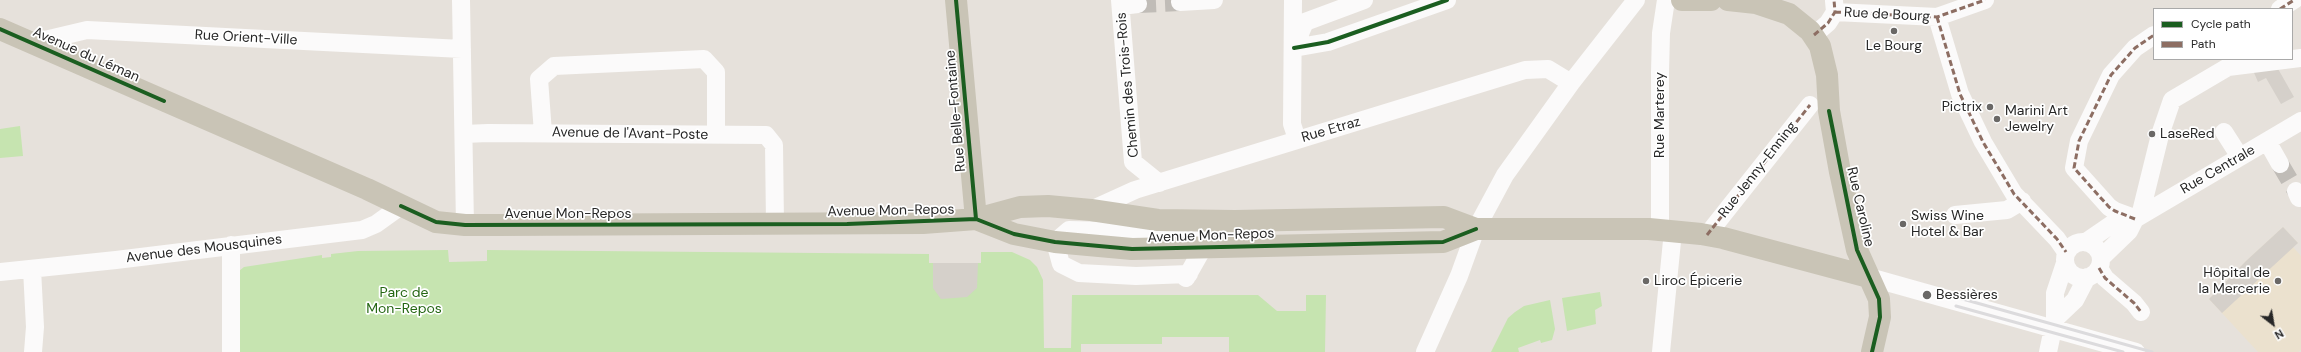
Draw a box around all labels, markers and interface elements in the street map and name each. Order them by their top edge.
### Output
street label: Rue de Bourg [1844,4,1930,26]
legend [2153,8,2293,60]
street label: Chemin des Trois-Rois [1113,12,1143,158]
text: Cycle path [2191,16,2251,32]
street label: Avenue du Léman [30,24,142,86]
marker: Le Bourg [1889,26,1899,36]
street label: Rue Orient-Ville [194,27,298,49]
text: Path [2191,36,2216,52]
place label: Le Bourg [1866,38,1922,54]
street label: Rue Belle-Fontaine [942,49,970,173]
street label: Rue Marterey [1652,72,1668,158]
place label: Pictrix [1942,99,1982,115]
marker: Pictrix [1985,102,1995,112]
place label: Marini Art Jewelry [2005,103,2068,136]
street label: Rue Etraz [1300,114,1362,146]
marker: Marini Art Jewelry [1992,114,2002,124]
street label: Rue Jenny-Enning [1715,119,1801,221]
street label: Avenue de l'Avant-Poste [552,124,708,144]
place label: LaseRed [2160,126,2215,142]
marker: LaseRed [2147,129,2157,139]
street label: Rue Centrale [2178,142,2258,198]
street label: Rue Caroline [1843,165,1877,249]
street label: Avenue Mon-Repos [827,201,955,221]
street label: Avenue Mon-Repos [505,206,631,222]
place label: Swiss Wine Hotel & Bar [1911,208,1984,240]
marker: Swiss Wine Hotel & Bar [1898,219,1908,229]
street label: Avenue Mon-Repos [1147,225,1275,247]
street label: Avenue des Mousquines [125,231,283,267]
place label: Hôpital de la Mercerie [2198,265,2270,298]
place label: Liroc Épicerie [1654,273,1742,289]
marker: Liroc Épicerie [1641,276,1651,286]
marker: Hôpital de la Mercerie [2273,276,2283,286]
park label: Parc de Mon-Repos [366,285,442,318]
place label: Bessières [1936,287,1998,303]
marker: Bessières [1921,289,1933,301]
north arrow [2253,304,2293,344]
text: N [2272,326,2286,342]

